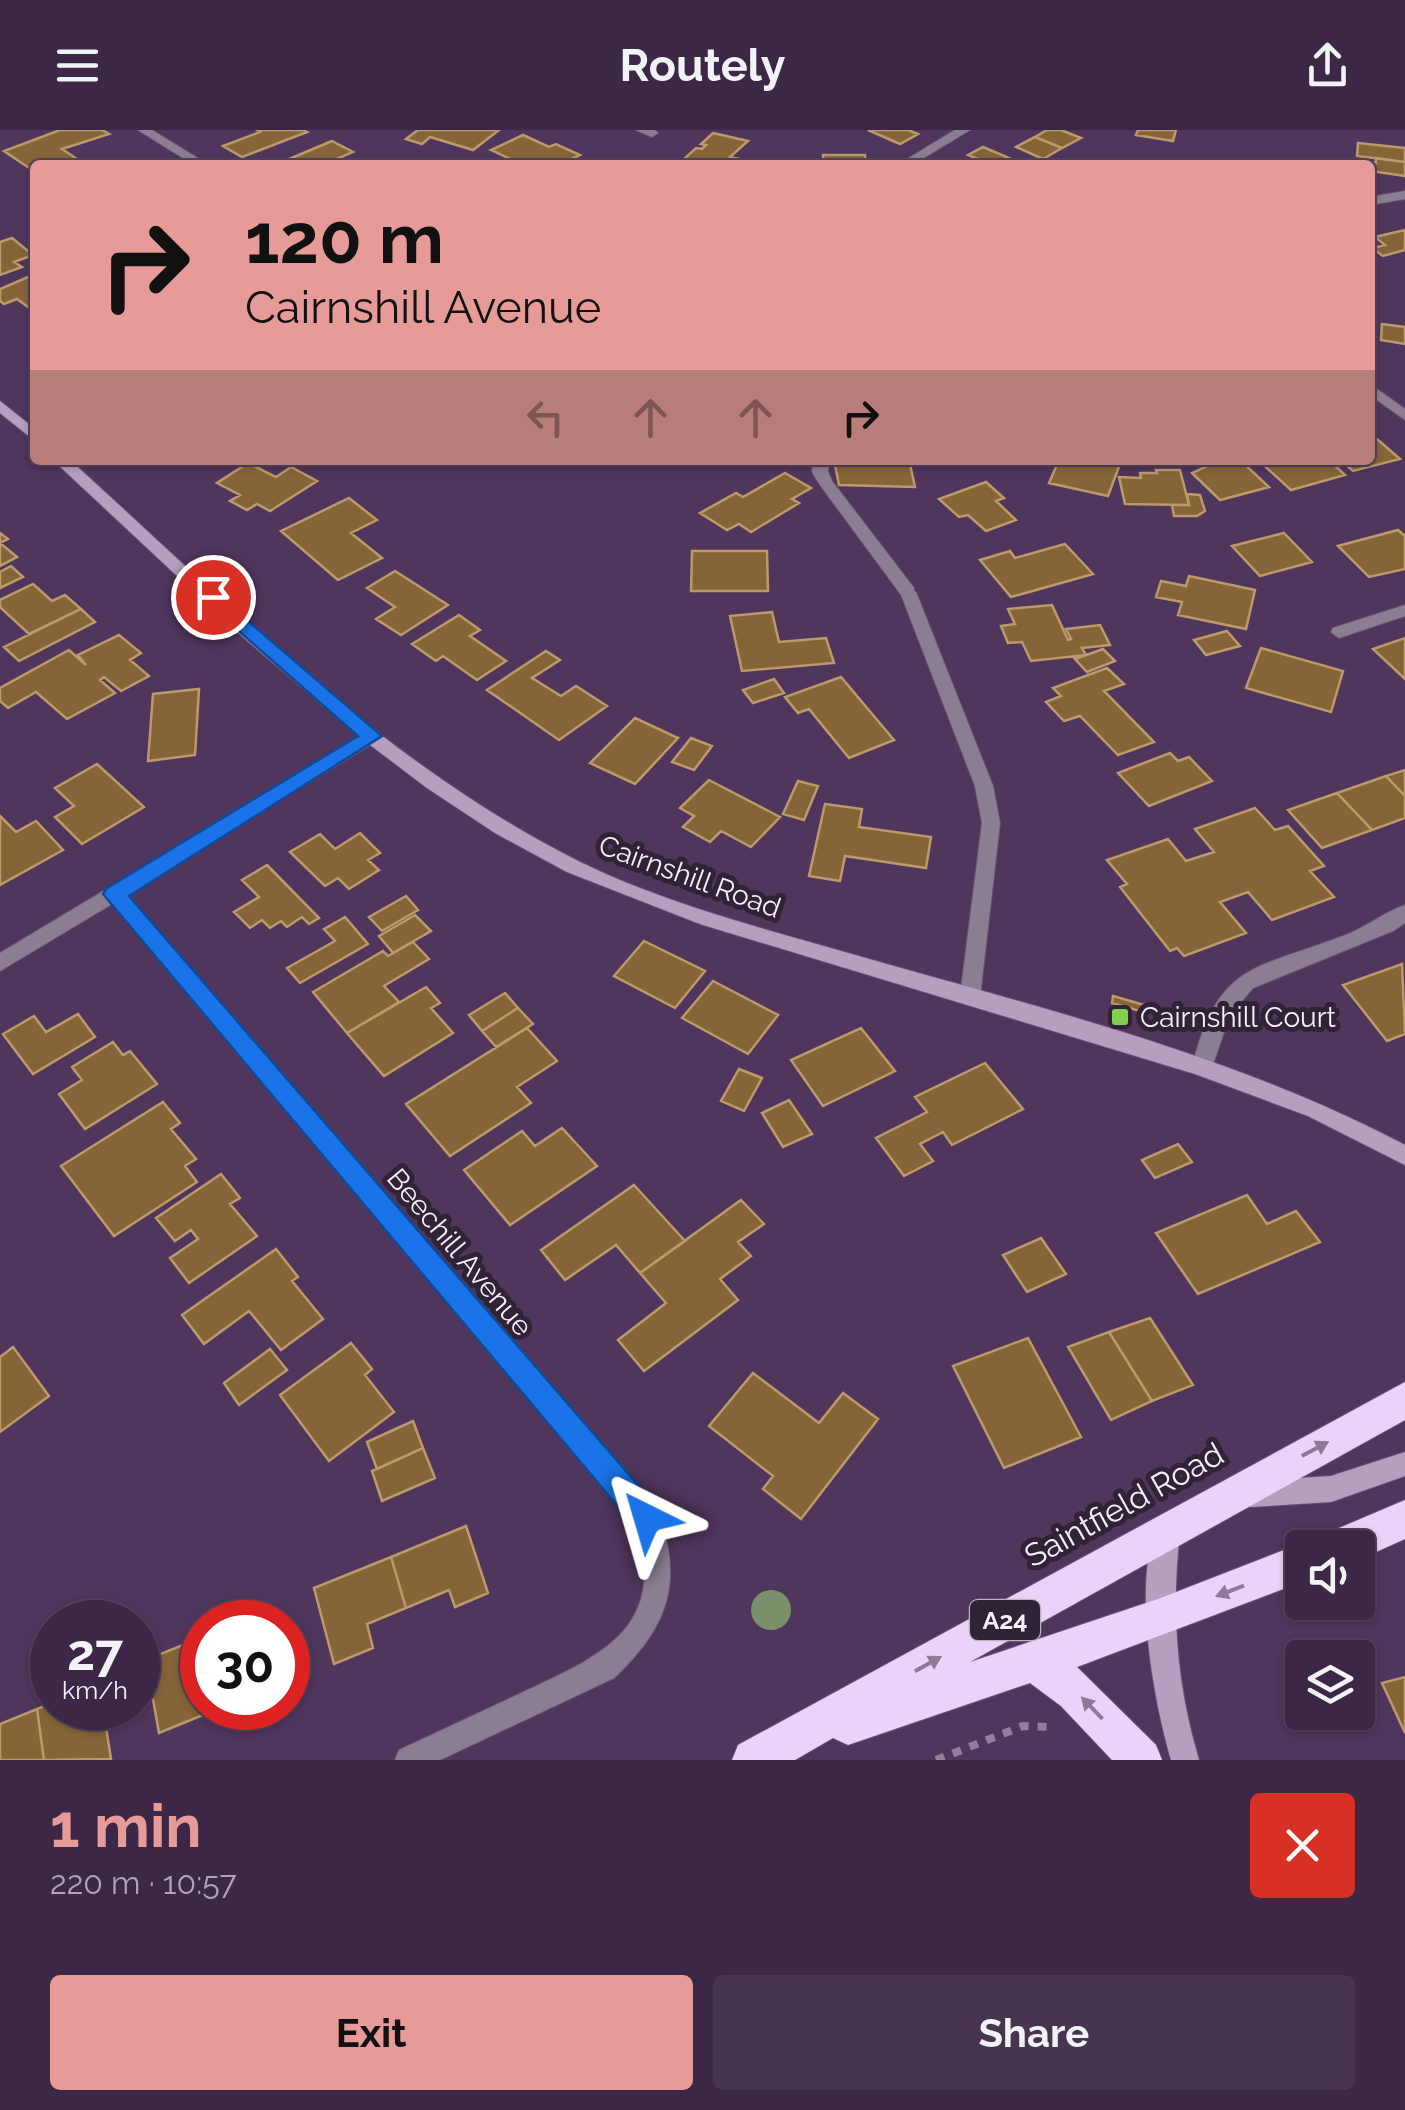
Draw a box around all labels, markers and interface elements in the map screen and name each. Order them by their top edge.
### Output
icon: menu [50,38,105,93]
icon: share [1300,38,1355,93]
text: Routely [620,39,785,92]
text: 120 m [245,197,444,279]
icon: right [80,200,210,330]
text: Cairnshill Avenue [245,281,601,334]
icon: left [518,390,573,445]
icon: ahead [623,390,678,445]
icon: ahead [728,390,783,445]
icon: right [833,390,888,445]
pin [171,555,256,640]
icon: arrive [186,570,241,625]
street label: Cairnshill Road [594,828,785,925]
place label: Cairnshill Court [1140,1001,1337,1034]
marker: Cairnshill Court [1109,1006,1131,1028]
street label: Beechill Avenue [380,1162,539,1343]
street label: Saintfield Road [1018,1435,1230,1574]
one-way arrow [1300,1440,1329,1457]
position arrow [595,1466,699,1570]
map controls [1285,1530,1375,1730]
button: sound [1285,1530,1375,1620]
one-way arrow [1215,1584,1245,1600]
speed limit sign: 30 [180,1600,310,1730]
road number: A24 [970,1600,1040,1640]
text: 27 [67,1623,123,1682]
button: layers [1285,1640,1375,1730]
one-way arrow [914,1655,942,1673]
text: km/h [62,1675,128,1705]
one-way arrow [1080,1696,1104,1720]
text: 1 min [50,1791,201,1861]
button: close [1250,1793,1355,1898]
text: 220 m · 10:57 [50,1864,237,1901]
button: Exit [50,1975,693,2090]
button: Share [713,1975,1355,2090]

